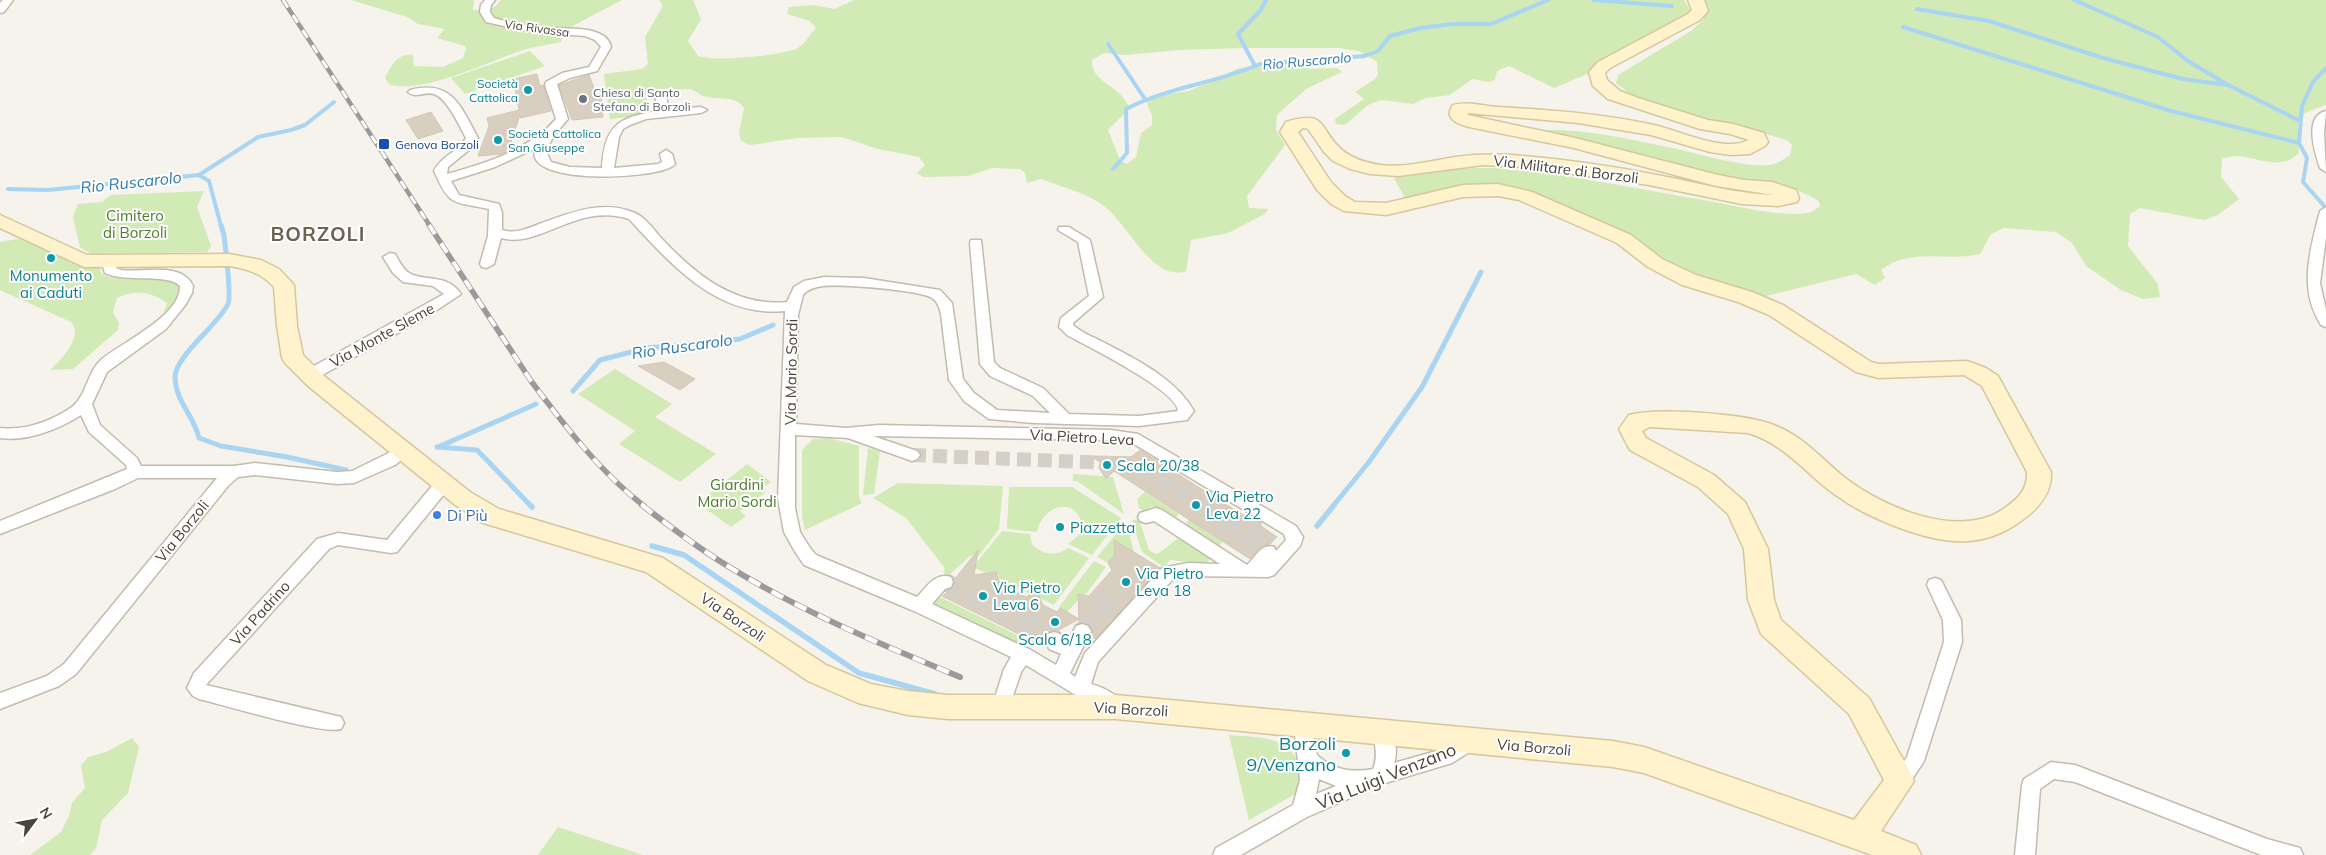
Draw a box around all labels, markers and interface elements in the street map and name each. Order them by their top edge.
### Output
street label: Via Rivassa [504,16,570,40]
water label: Rio Ruscarolo [1262,48,1352,74]
place label: Società Cattolica [469,76,518,105]
marker: Società Cattolica [522,84,534,96]
place label: Chiesa di Santo Stefano di Borzoli [593,85,691,114]
marker: Chiesa di Santo Stefano di Borzoli [577,93,589,105]
place label: Società Cattolica San Giuseppe [508,126,601,155]
marker: Società Cattolica San Giuseppe [492,134,504,146]
marker: Genova Borzoli [377,137,391,151]
place label: Genova Borzoli [395,137,479,152]
street label: Via Militare di Borzoli [1492,151,1640,187]
water label: Rio Ruscarolo [79,167,183,197]
park label: Cimitero di Borzoli [103,206,167,242]
district label: BORZOLI [270,221,366,246]
marker: Monumento ai Caduti [45,252,57,264]
place label: Monumento ai Caduti [10,266,92,302]
street label: Via Monte Sleme [326,298,438,372]
street label: Via Mario Sordi [781,319,801,425]
water label: Rio Ruscarolo [630,329,734,363]
street label: Via Pietro Leva [1029,425,1135,449]
place label: Scala 20/38 [1117,456,1200,475]
marker: Scala 20/38 [1101,459,1113,471]
park label: Giardini Mario Sordi [697,475,777,511]
place label: Via Pietro Leva 22 [1206,487,1274,523]
street label: Via Borzoli [151,496,213,566]
marker: Via Pietro Leva 22 [1190,499,1202,511]
place label: Di Più [447,506,488,525]
marker: Di Più [431,509,443,521]
place label: Piazzetta [1070,518,1135,537]
marker: Piazzetta [1054,521,1066,533]
place label: Via Pietro Leva 18 [1136,564,1204,600]
marker: Via Pietro Leva 18 [1120,576,1132,588]
street label: Via Padrino [226,577,294,649]
place label: Via Pietro Leva 6 [993,578,1061,614]
street label: Via Borzoli [697,588,769,646]
marker: Via Pietro Leva 6 [977,590,989,602]
marker: Scala 6/18 [1049,616,1061,628]
place label: Scala 6/18 [1018,630,1092,649]
street label: Via Borzoli [1093,698,1169,720]
place label: Borzoli 9/Venzano [1247,732,1336,776]
street label: Via Borzoli [1496,734,1572,760]
street label: Via Luigi Venzano [1313,737,1459,815]
marker: Borzoli 9/Venzano [1340,747,1352,759]
north arrow [10,795,60,845]
text: N [36,804,56,822]

